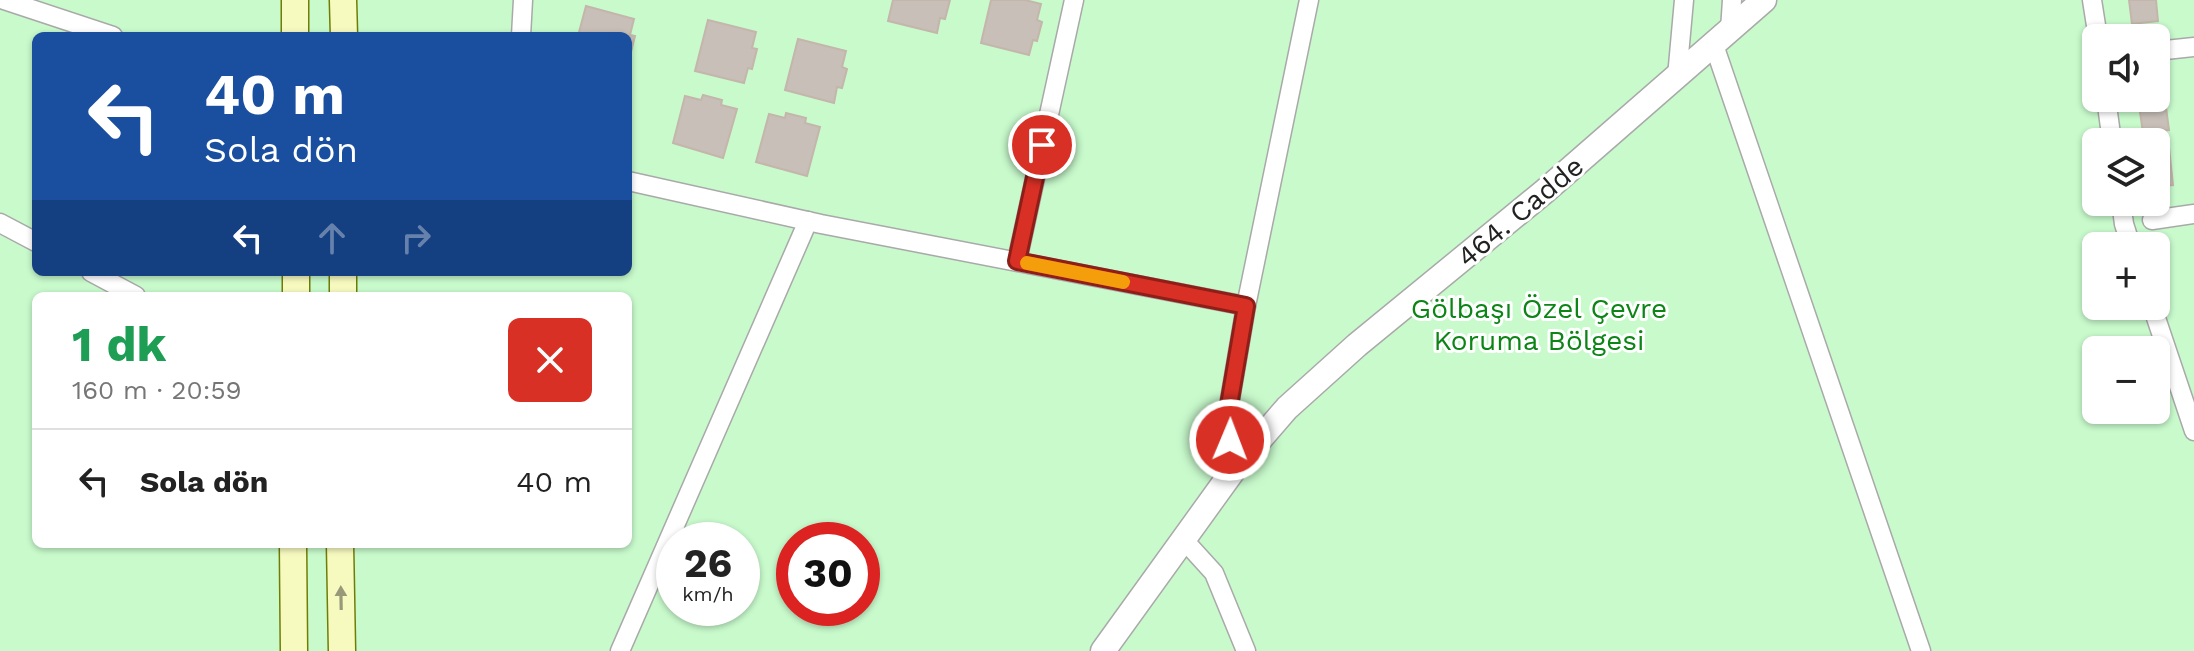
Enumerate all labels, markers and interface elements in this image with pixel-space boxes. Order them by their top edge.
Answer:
map controls [2082,24,2170,424]
button: sound [2082,24,2170,112]
text: 40 m [204,62,345,128]
icon: left [72,64,176,168]
pin [1008,111,1076,179]
icon: arrive [1020,123,1064,167]
button: layers [2082,128,2170,216]
text: Sola dön [204,129,358,171]
street label: 464. Cadde [1451,149,1590,274]
icon: left [226,216,270,260]
icon: ahead [310,216,354,260]
icon: right [394,216,438,260]
button: + [2082,232,2170,320]
park label: Gölbaşı Özel Çevre Koruma Bölgesi [1411,292,1667,357]
text: 1 dk [72,316,166,373]
button: close [508,318,592,402]
button: − [2082,336,2170,424]
text: 160 m · 20:59 [72,375,242,405]
position arrow [1188,398,1272,482]
icon: left [72,459,116,503]
text: Sola dön [140,464,268,499]
text: 40 m [516,464,592,499]
speed limit sign: 30 [776,522,880,626]
text: 26 [684,540,732,587]
text: km/h [682,582,734,606]
one-way arrow [334,585,347,610]

